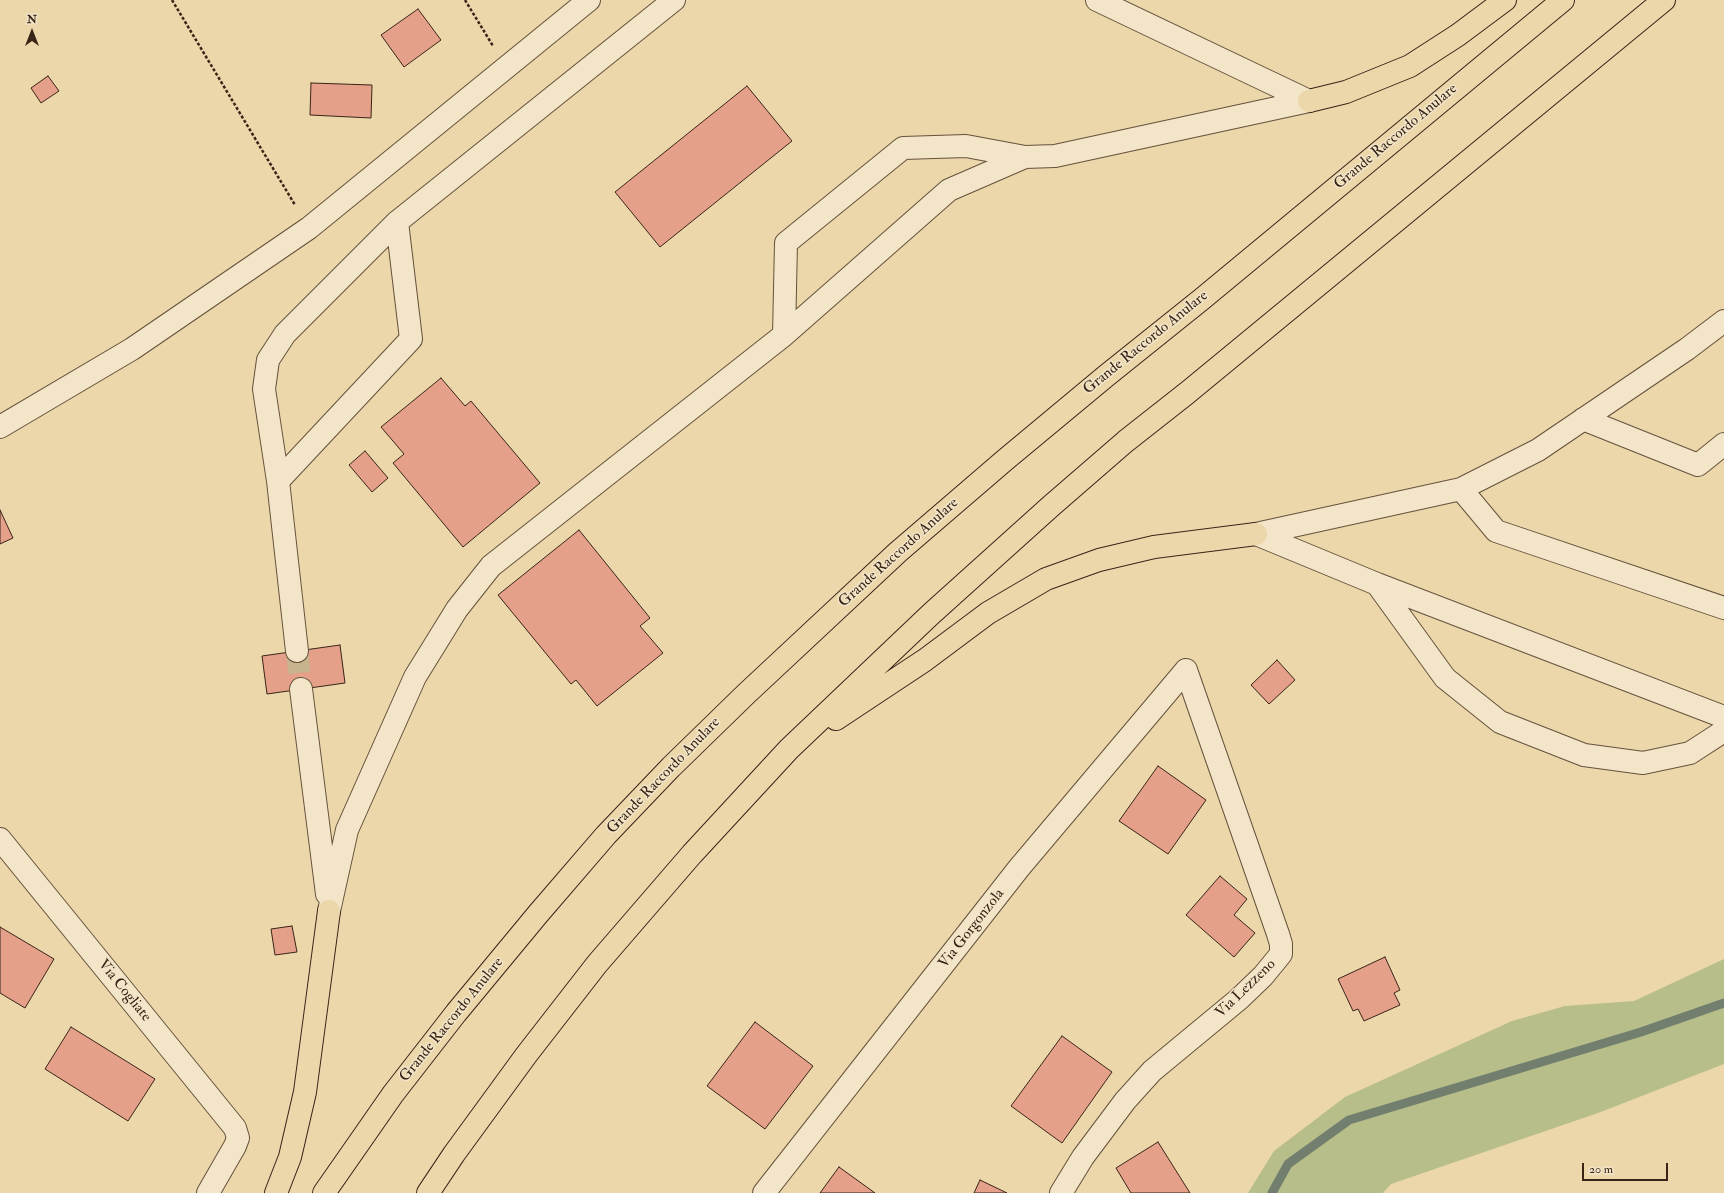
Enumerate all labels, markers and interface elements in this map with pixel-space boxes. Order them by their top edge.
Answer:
north arrow [12,12,52,52]
text: N [27,13,37,26]
street label: Grande Raccordo Anulare [1331,80,1461,194]
street label: Grande Raccordo Anulare [1080,287,1212,399]
street label: Grande Raccordo Anulare [835,494,963,612]
street label: Grande Raccordo Anulare [604,714,724,838]
street label: Via Gorgonzola [935,886,1009,972]
street label: Grande Raccordo Anulare [396,954,508,1086]
street label: Via Cogliate [94,956,154,1026]
street label: Via Lezzeno [1212,956,1280,1022]
scale bar [1584,1155,1670,1181]
text: 20 m [1589,1162,1613,1177]

